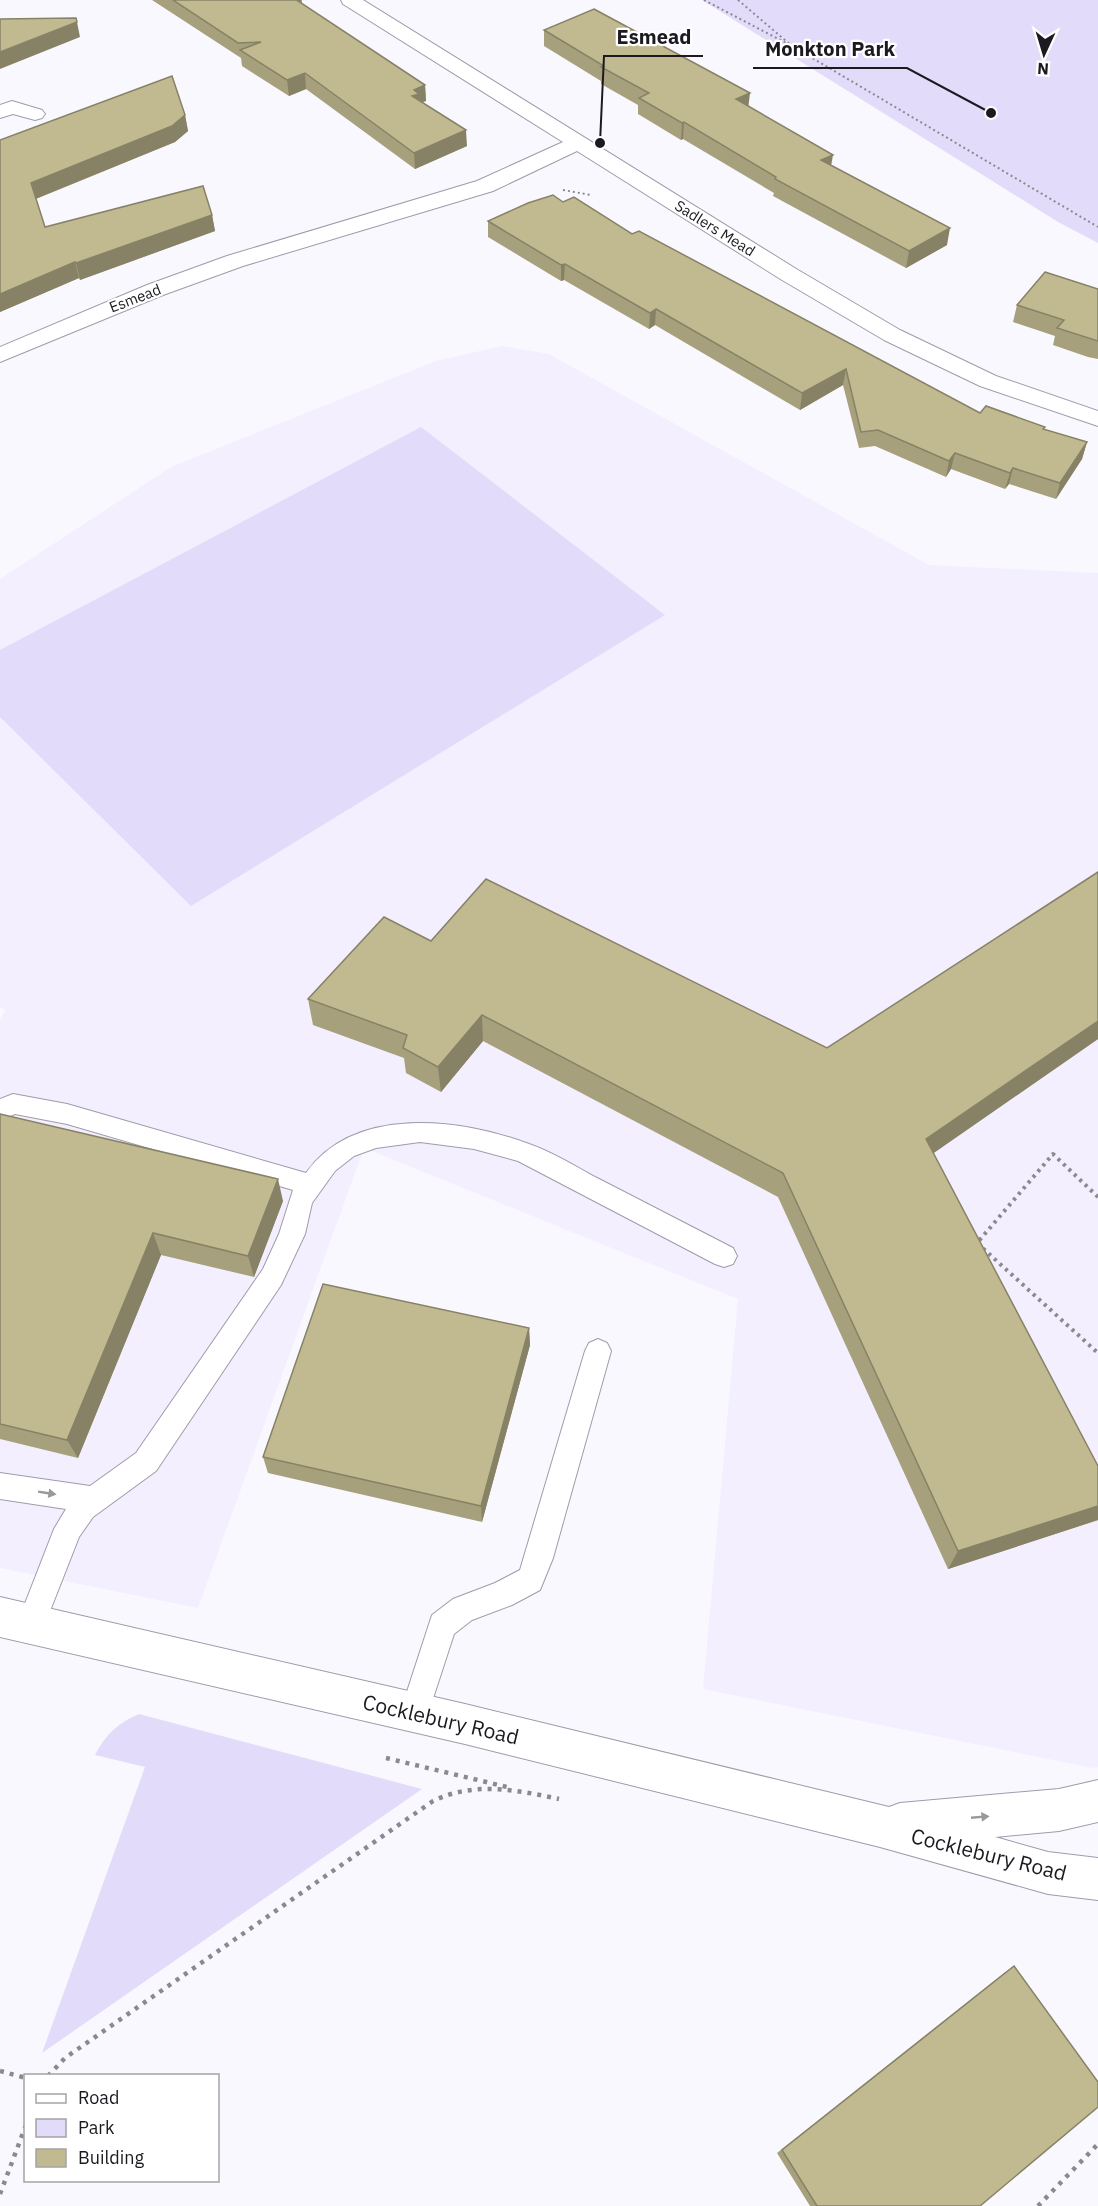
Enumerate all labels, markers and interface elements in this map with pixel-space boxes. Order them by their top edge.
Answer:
callout: Esmead [604,18,703,56]
text: Esmead [617,23,691,50]
north arrow [1014,24,1074,84]
callout: Monkton Park [753,30,907,68]
text: Monkton Park [765,35,896,62]
text: N [1036,59,1049,79]
street label: Sadlers Mead [671,196,759,260]
street label: Esmead [106,279,164,317]
one-way arrow [38,1489,57,1498]
street label: Cocklebury Road [360,1687,522,1751]
one-way arrow [971,1812,990,1822]
street label: Cocklebury Road [908,1821,1070,1887]
legend [24,2074,219,2182]
text: Road [78,2086,119,2109]
text: Park [78,2116,115,2139]
text: Building [78,2146,145,2169]

